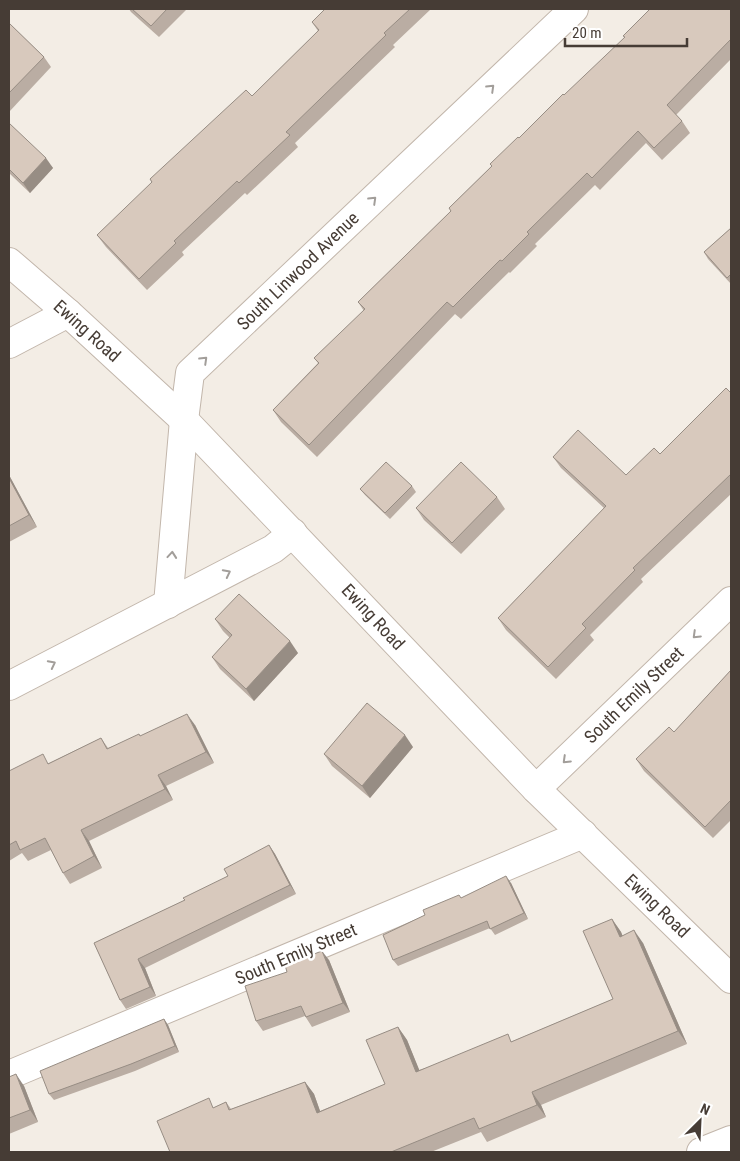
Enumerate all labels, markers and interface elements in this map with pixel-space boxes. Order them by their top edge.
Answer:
scale bar [565,15,688,47]
text: 20 m [572,24,602,42]
one-way arrow [485,85,494,94]
one-way arrow [367,197,376,206]
street label: South Linwood Avenue [232,207,363,334]
street label: Ewing Road [50,295,125,366]
one-way arrow [199,357,208,366]
one-way arrow [167,551,178,559]
one-way arrow [222,569,231,579]
street label: Ewing Road [338,579,409,654]
one-way arrow [693,629,702,638]
street label: South Emily Street [580,642,688,747]
one-way arrow [47,660,56,670]
one-way arrow [563,754,572,763]
street label: Ewing Road [620,869,694,942]
street label: South Emily Street [232,919,360,989]
north arrow [675,1096,725,1146]
text: N [698,1100,712,1118]

